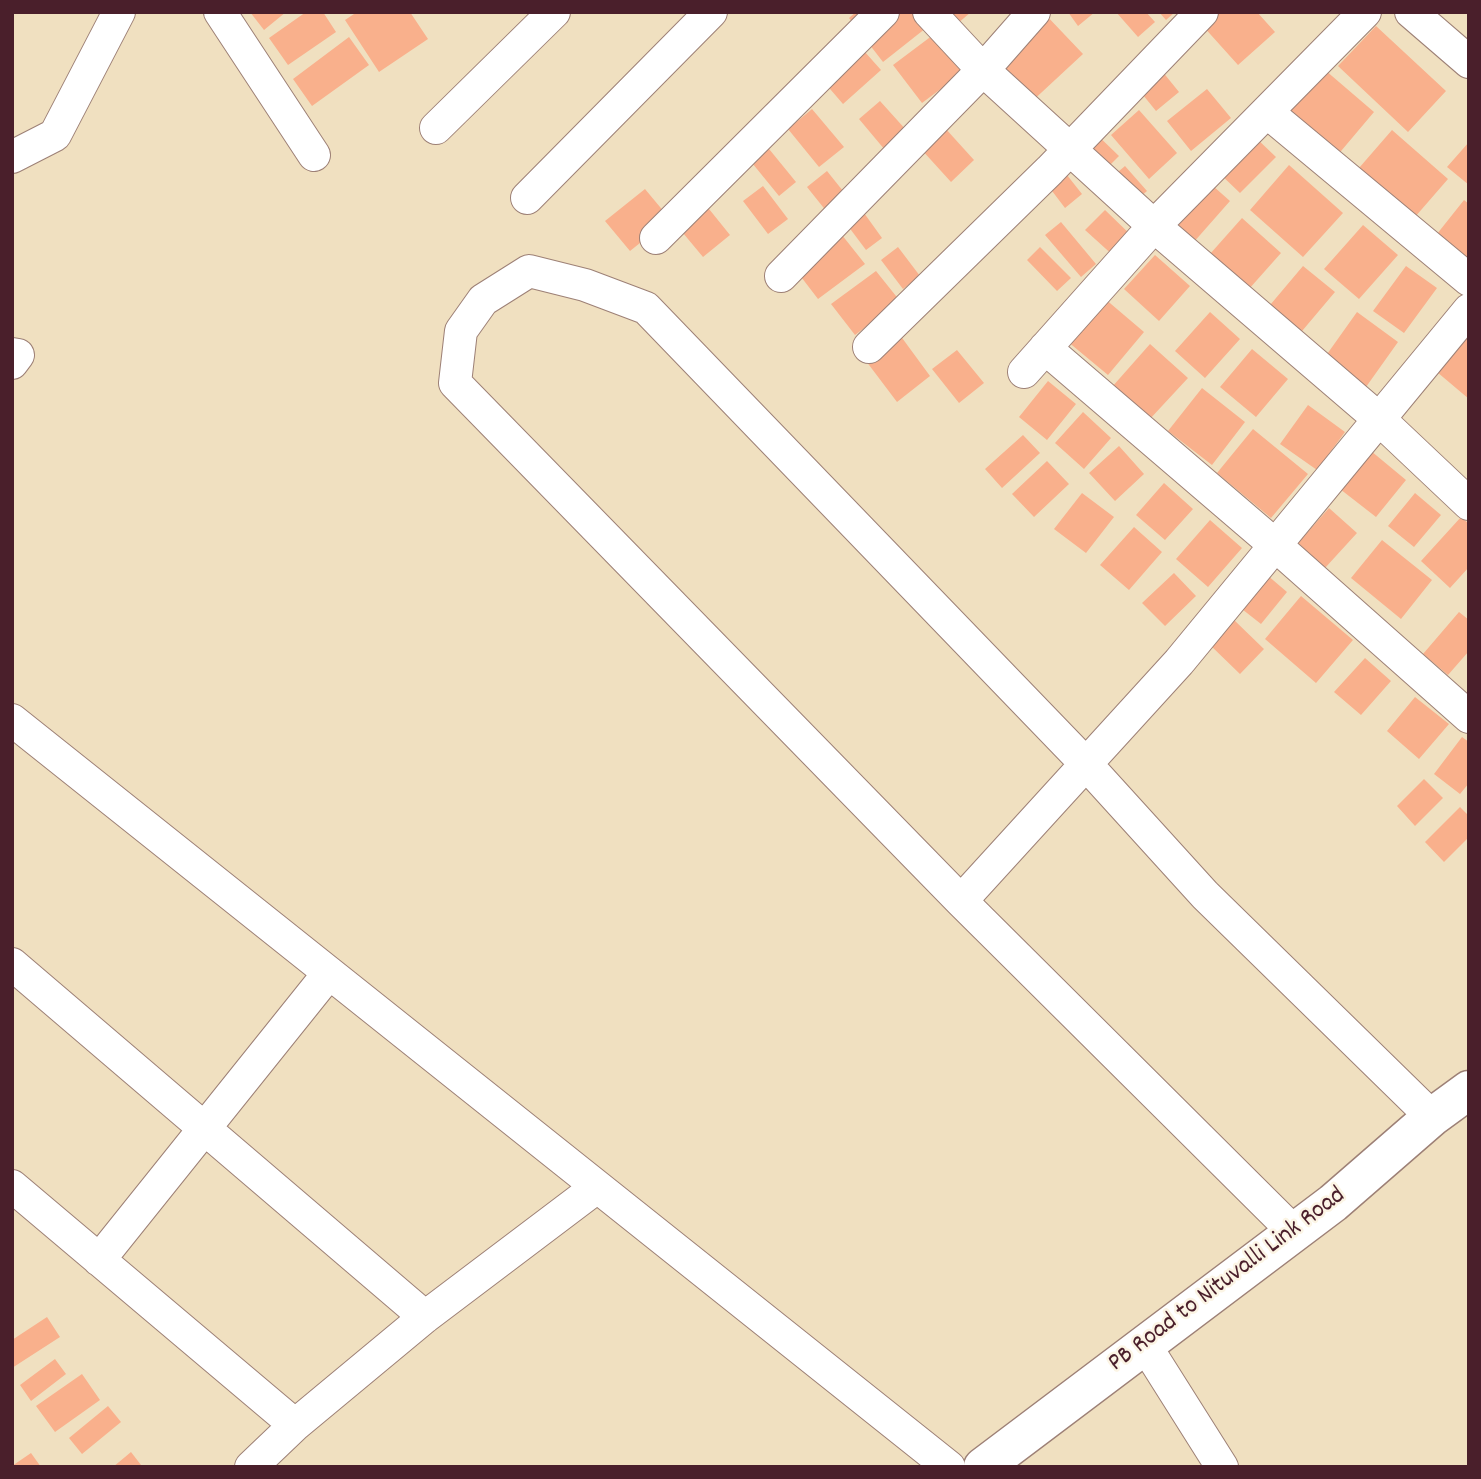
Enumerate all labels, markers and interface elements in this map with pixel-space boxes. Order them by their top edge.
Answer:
street label: PB Road to Nituvalli Link Road [1103,1182,1353,1380]

